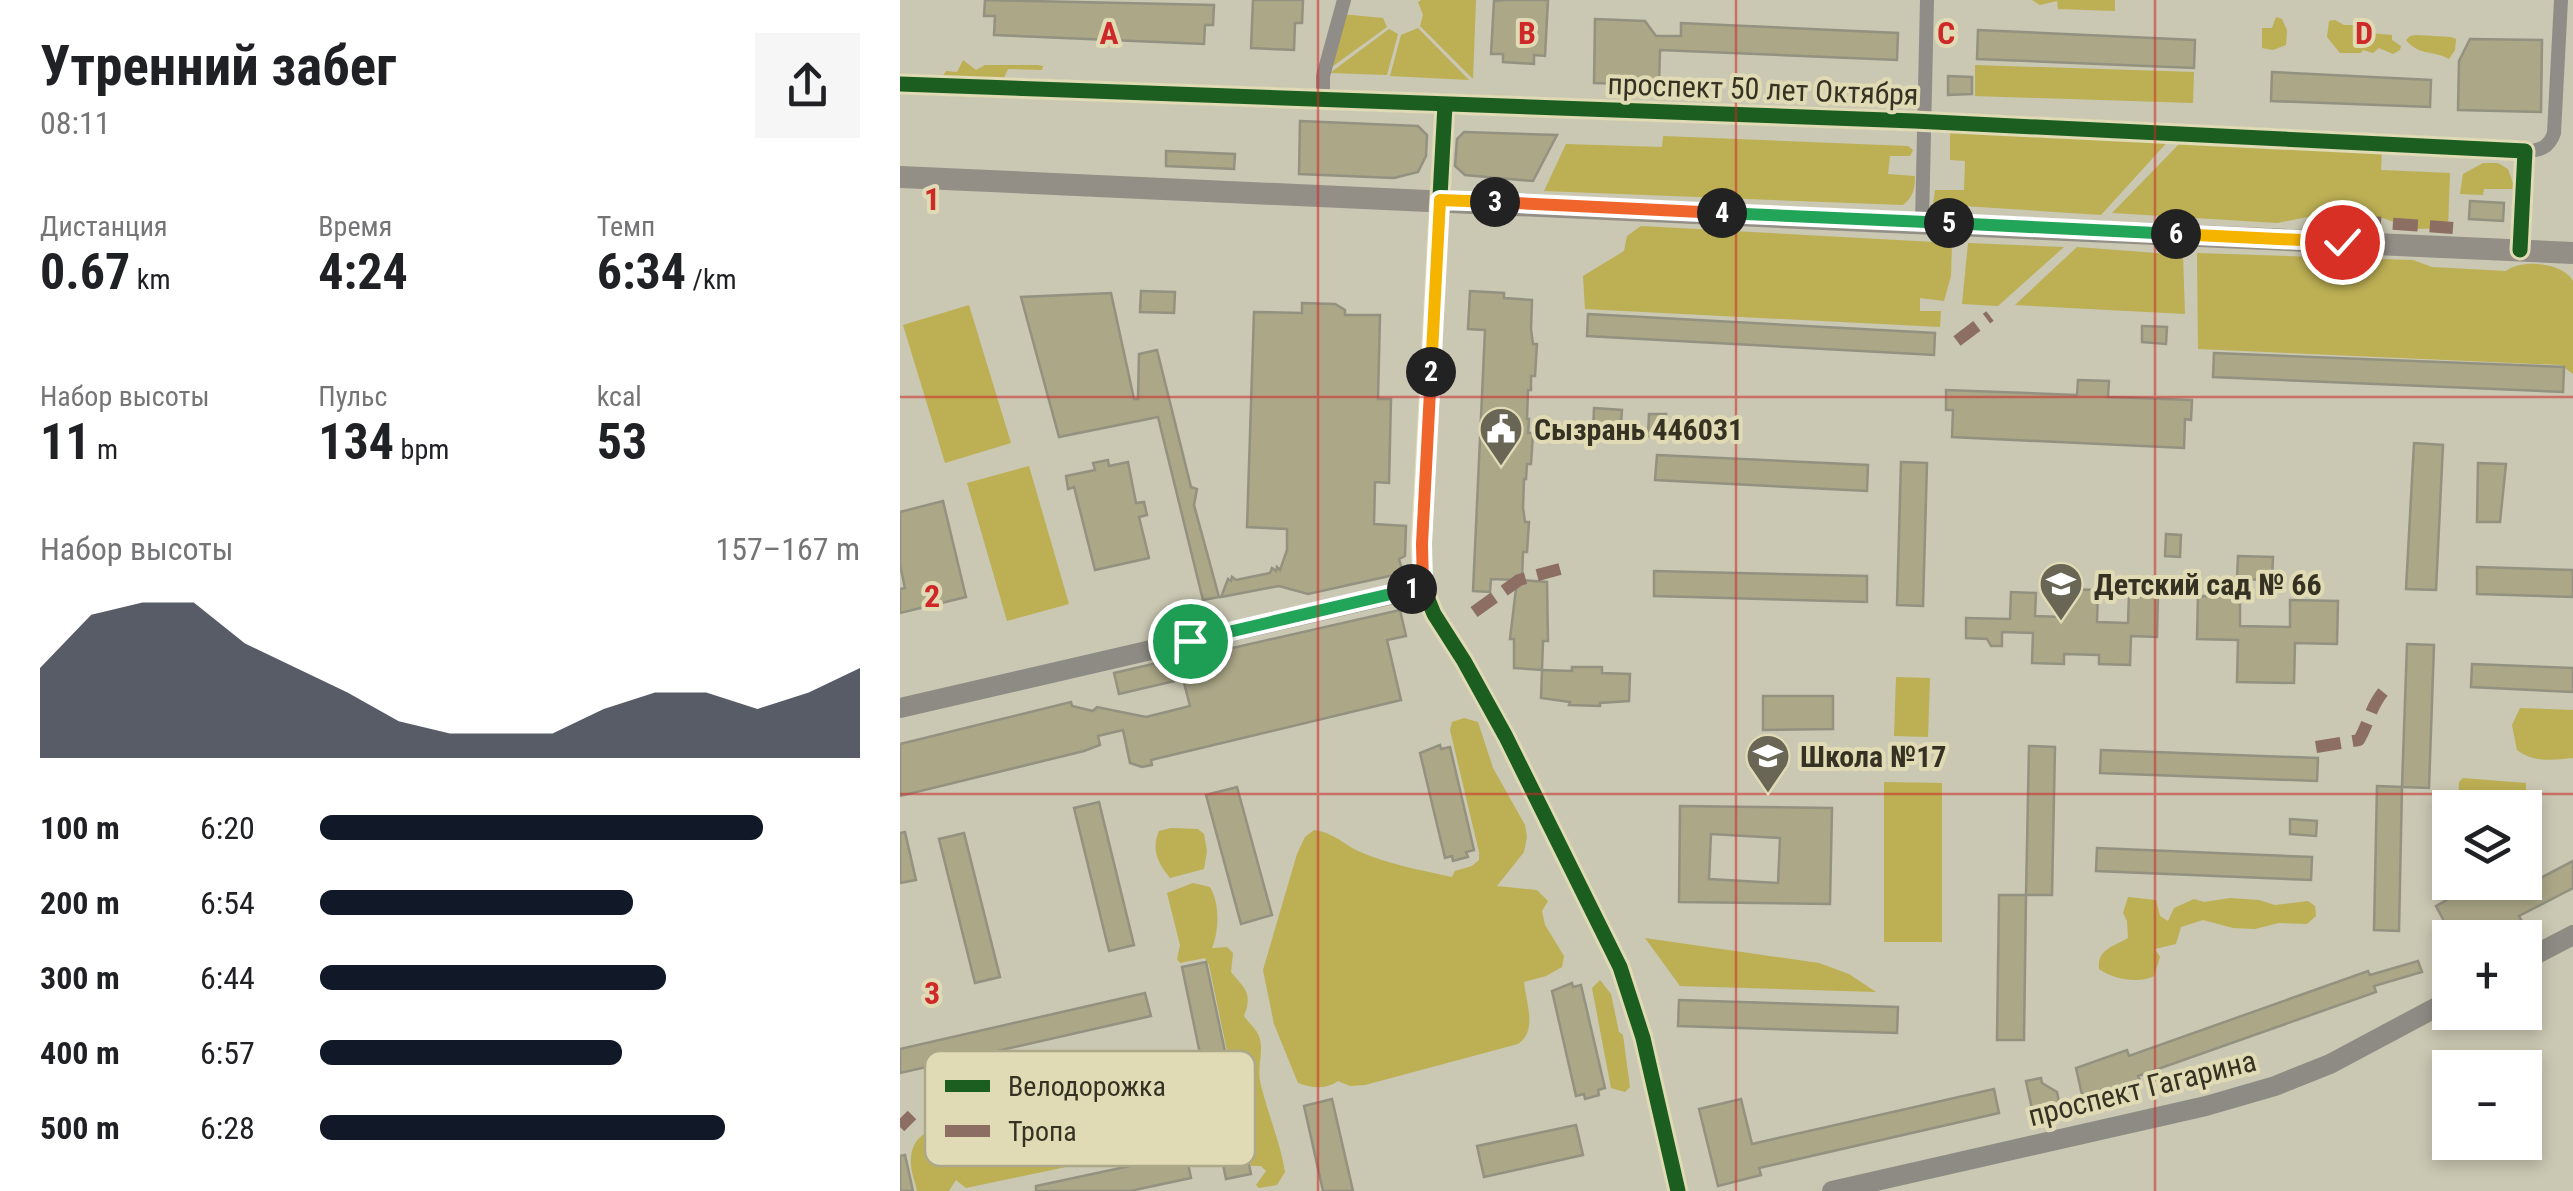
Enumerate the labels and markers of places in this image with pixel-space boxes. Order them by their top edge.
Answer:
pin: 3 [1470,177,1520,227]
pin: 4 [1697,188,1747,238]
pin: 5 [1924,198,1974,248]
pin [2300,200,2385,285]
pin: 6 [2151,209,2201,259]
pin: 2 [1406,347,1456,397]
public building icon: Сызрань 446031 [1478,406,1524,467]
place label: Сызрань 446031 [1534,412,1743,447]
school or university icon: Детский сад № 66 [2038,561,2084,622]
pin: 1 [1387,564,1437,614]
place label: Детский сад № 66 [2094,567,2322,602]
pin [1148,599,1233,684]
school or university icon: Школа №17 [1745,733,1791,794]
place label: Школа №17 [1800,739,1947,774]

